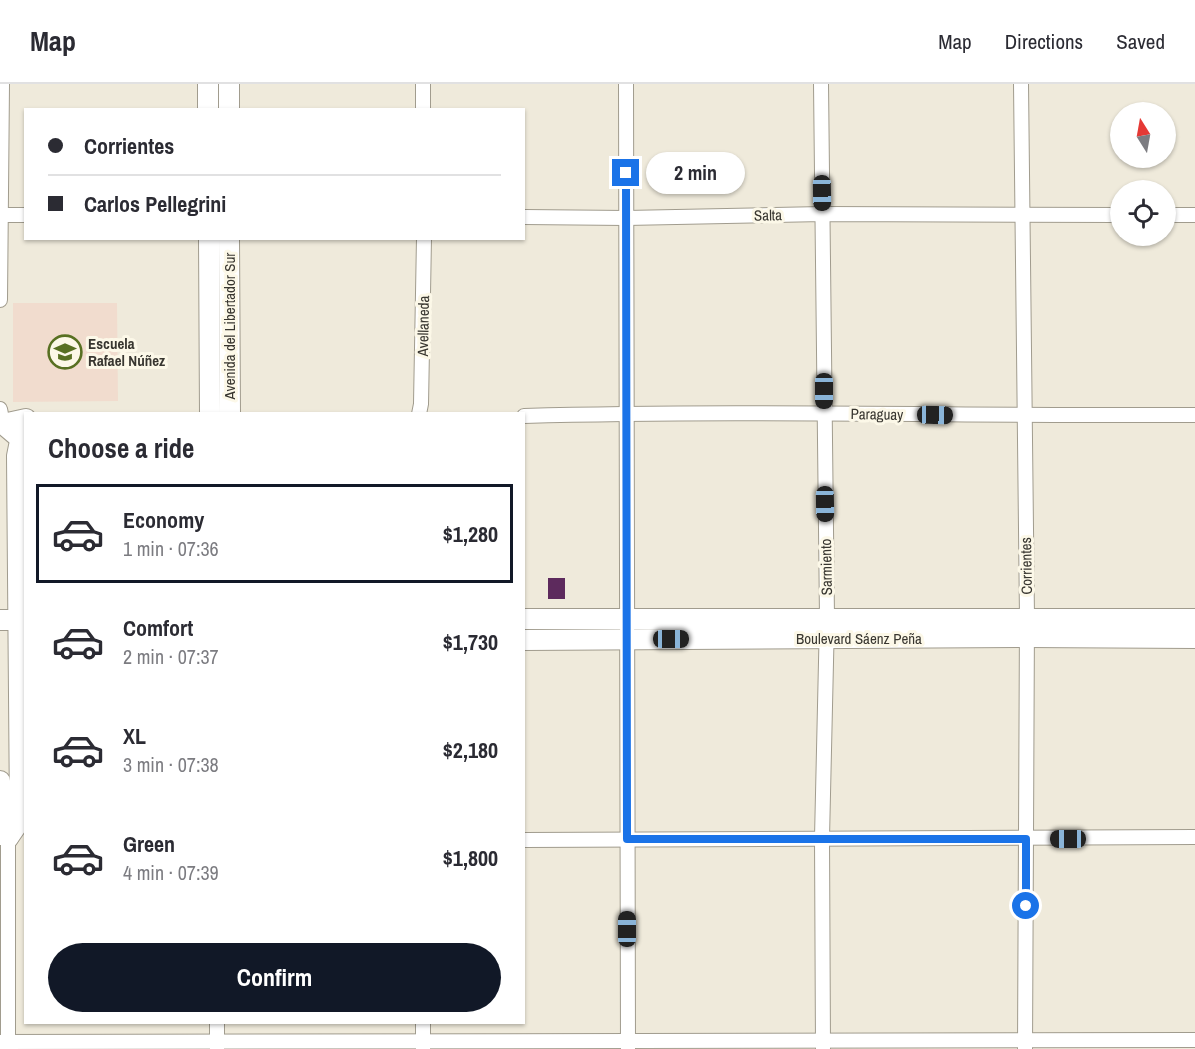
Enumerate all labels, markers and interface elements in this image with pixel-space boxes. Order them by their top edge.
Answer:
text: Map [30,22,76,60]
text: Map [938,27,972,56]
text: Directions [1005,27,1083,56]
text: Saved [1116,27,1165,56]
north arrow [1110,102,1176,168]
map controls [1110,102,1176,246]
text: Corrientes [84,131,174,161]
callout: 2 min [647,152,746,194]
route end [612,159,639,186]
text: 2 min [674,159,717,186]
car [813,175,831,211]
button: locate [1110,180,1176,246]
text: Carlos Pellegrini [84,189,226,219]
street label: Salta [754,204,782,226]
street label: Avenida del Libertador Sur [219,253,240,400]
street label: Avellaneda [412,295,434,358]
place label: Escuela Rafael Núñez [88,333,165,371]
school or university icon: Escuela Rafael Núñez [47,334,83,370]
car [815,373,833,409]
street label: Paraguay [850,403,904,425]
car [917,406,953,424]
text: Choose a ride [48,430,194,466]
car [816,486,834,522]
text: Economy [123,505,204,535]
icon: car [51,507,105,561]
text: $1,280 [443,519,498,549]
text: 1 min · 07:36 [123,535,219,562]
street label: Corrientes [1015,537,1037,595]
street label: Sarmiento [815,538,837,596]
text: Comfort [123,613,193,643]
icon: car [51,615,105,669]
text: $1,730 [443,627,498,657]
street label: Boulevard Sáenz Peña [796,628,922,649]
car [653,630,689,648]
text: 2 min · 07:37 [123,643,219,670]
text: XL [123,721,146,751]
icon: car [51,723,105,777]
text: $2,180 [443,735,498,765]
text: 3 min · 07:38 [123,751,219,778]
text: Green [123,829,175,859]
car [1050,830,1086,848]
icon: car [51,831,105,885]
text: $1,800 [443,843,498,873]
text: 4 min · 07:39 [123,859,219,886]
route start [1012,892,1039,919]
car [618,911,636,947]
button: Confirm [48,943,501,1012]

